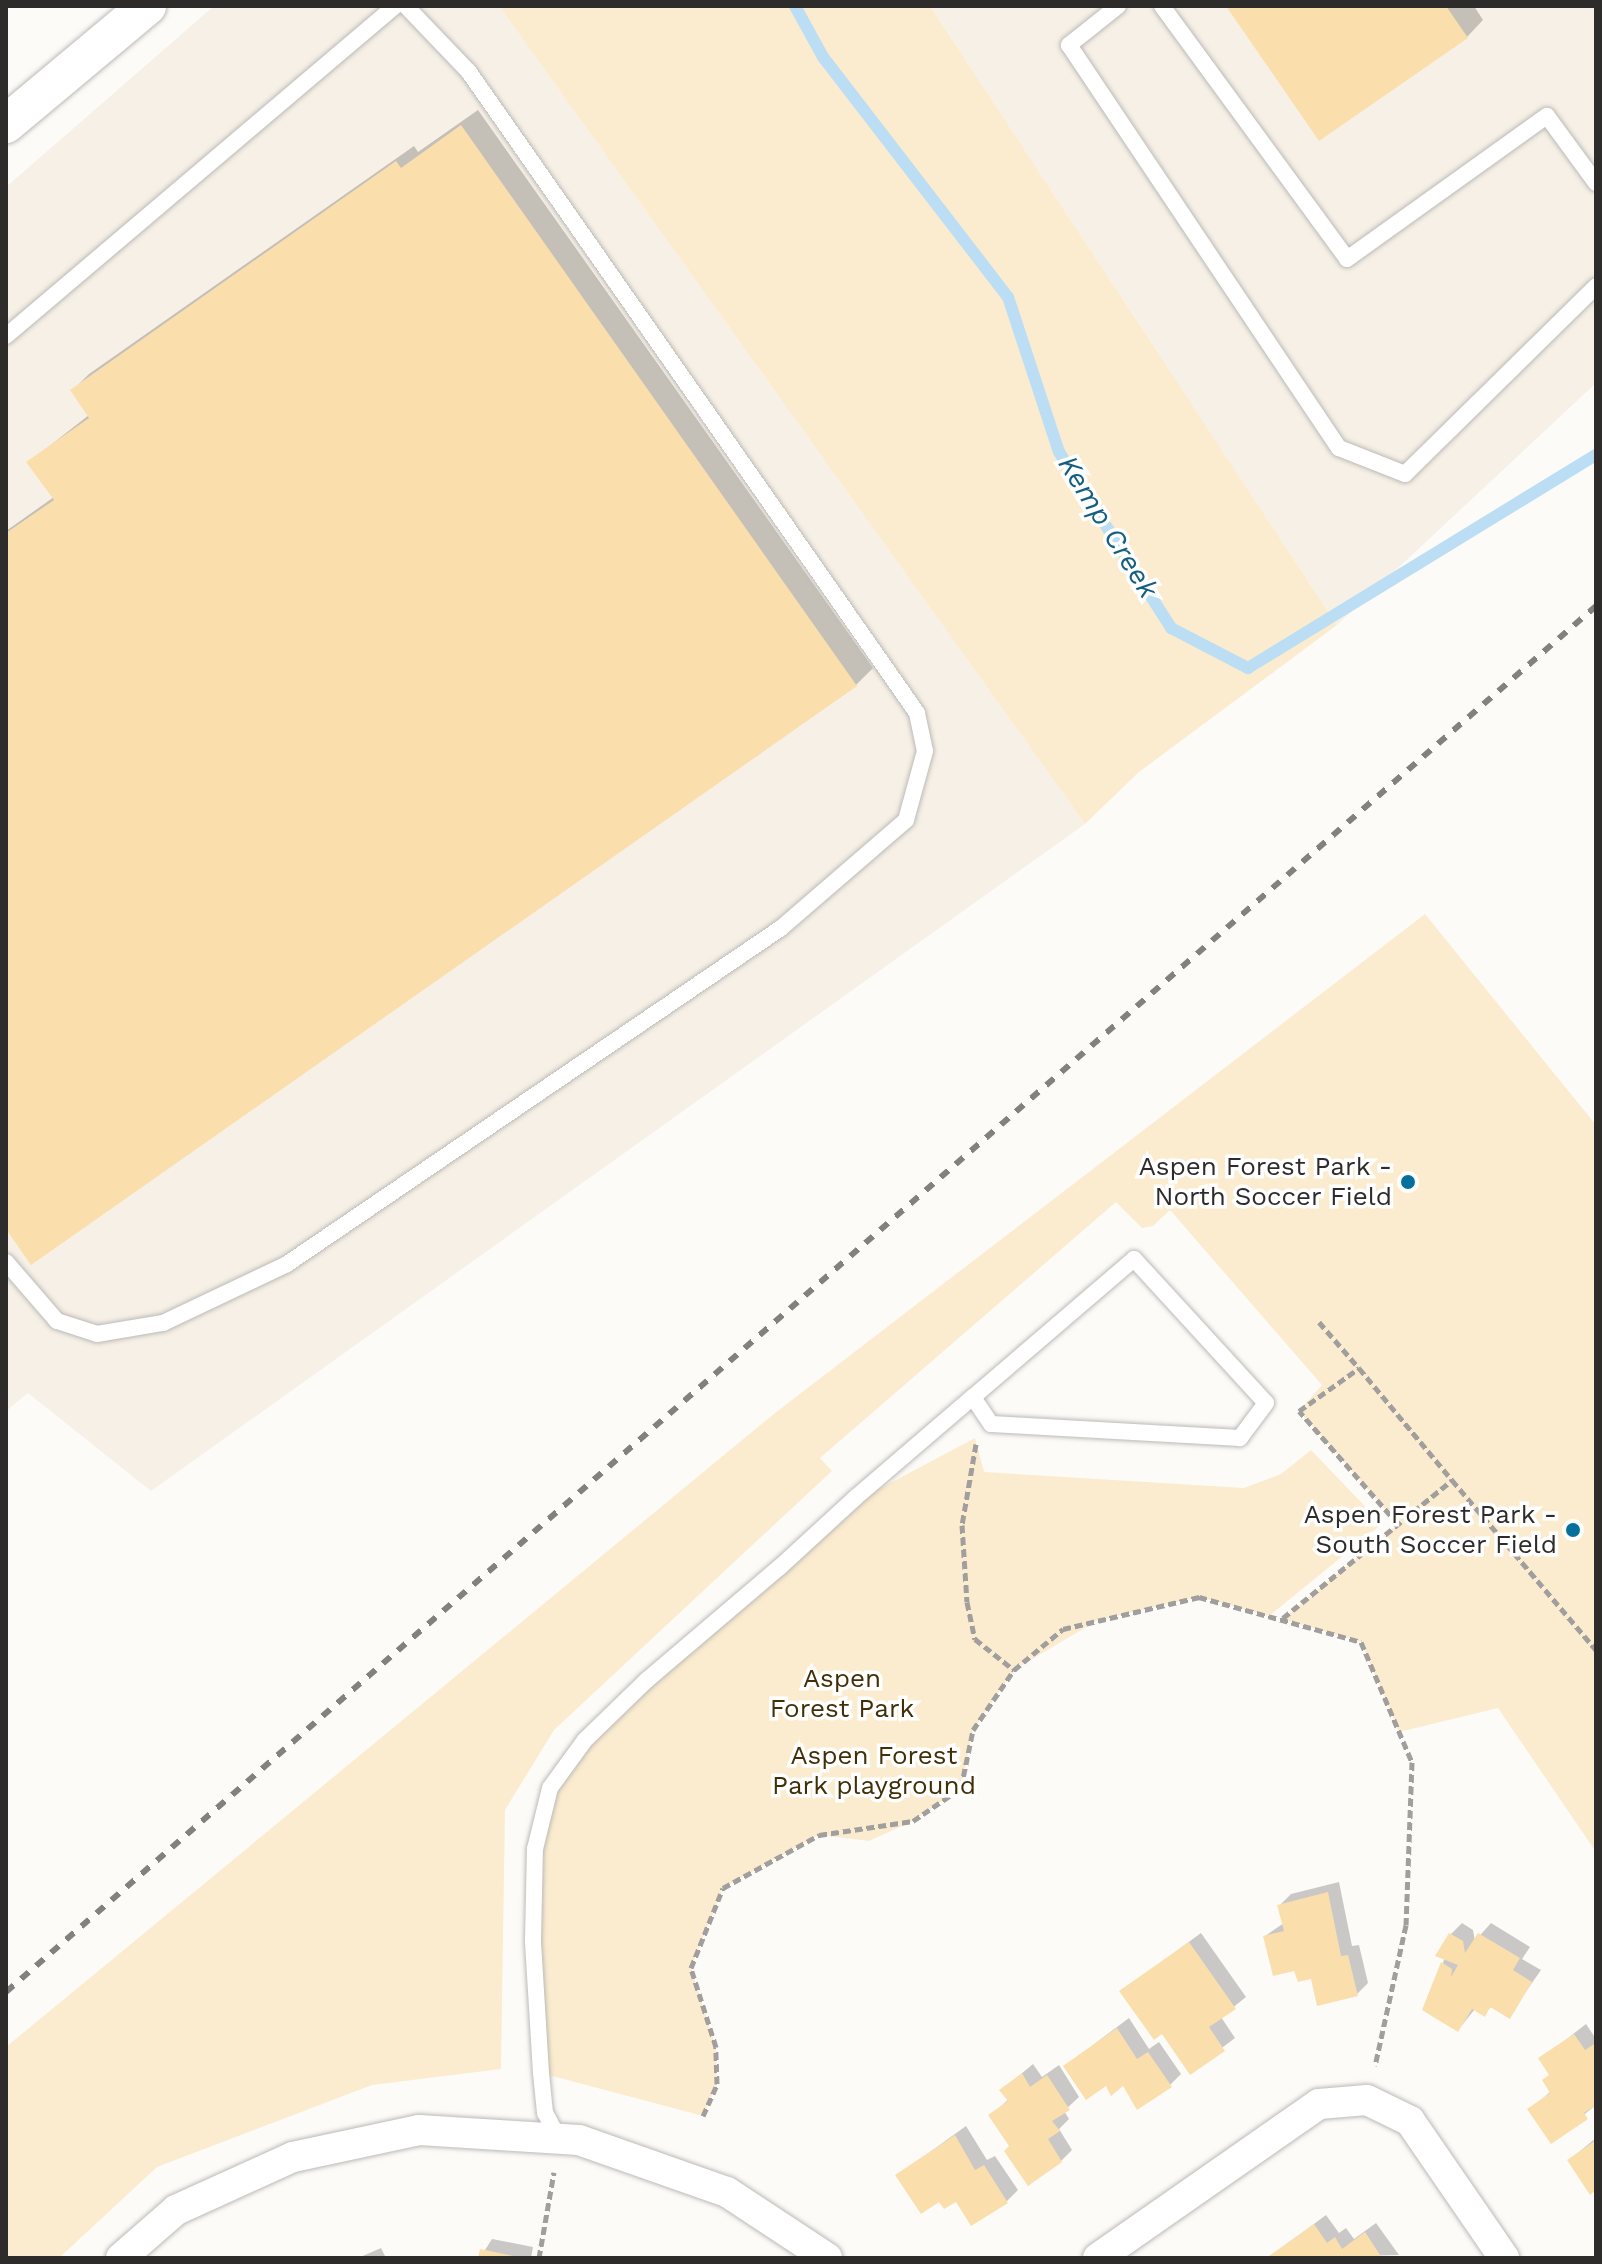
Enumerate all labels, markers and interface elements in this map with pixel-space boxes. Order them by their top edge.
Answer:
water label: Kemp Creek [1051,449,1165,605]
place label: Aspen Forest Park - North Soccer Field [1138,1151,1392,1212]
marker: Aspen Forest Park - North Soccer Field [1399,1173,1417,1191]
place label: Aspen Forest Park - South Soccer Field [1303,1499,1557,1560]
marker: Aspen Forest Park - South Soccer Field [1564,1521,1582,1539]
park label: Aspen Forest Park [770,1663,914,1724]
park label: Aspen Forest Park playground [772,1740,976,1802]

